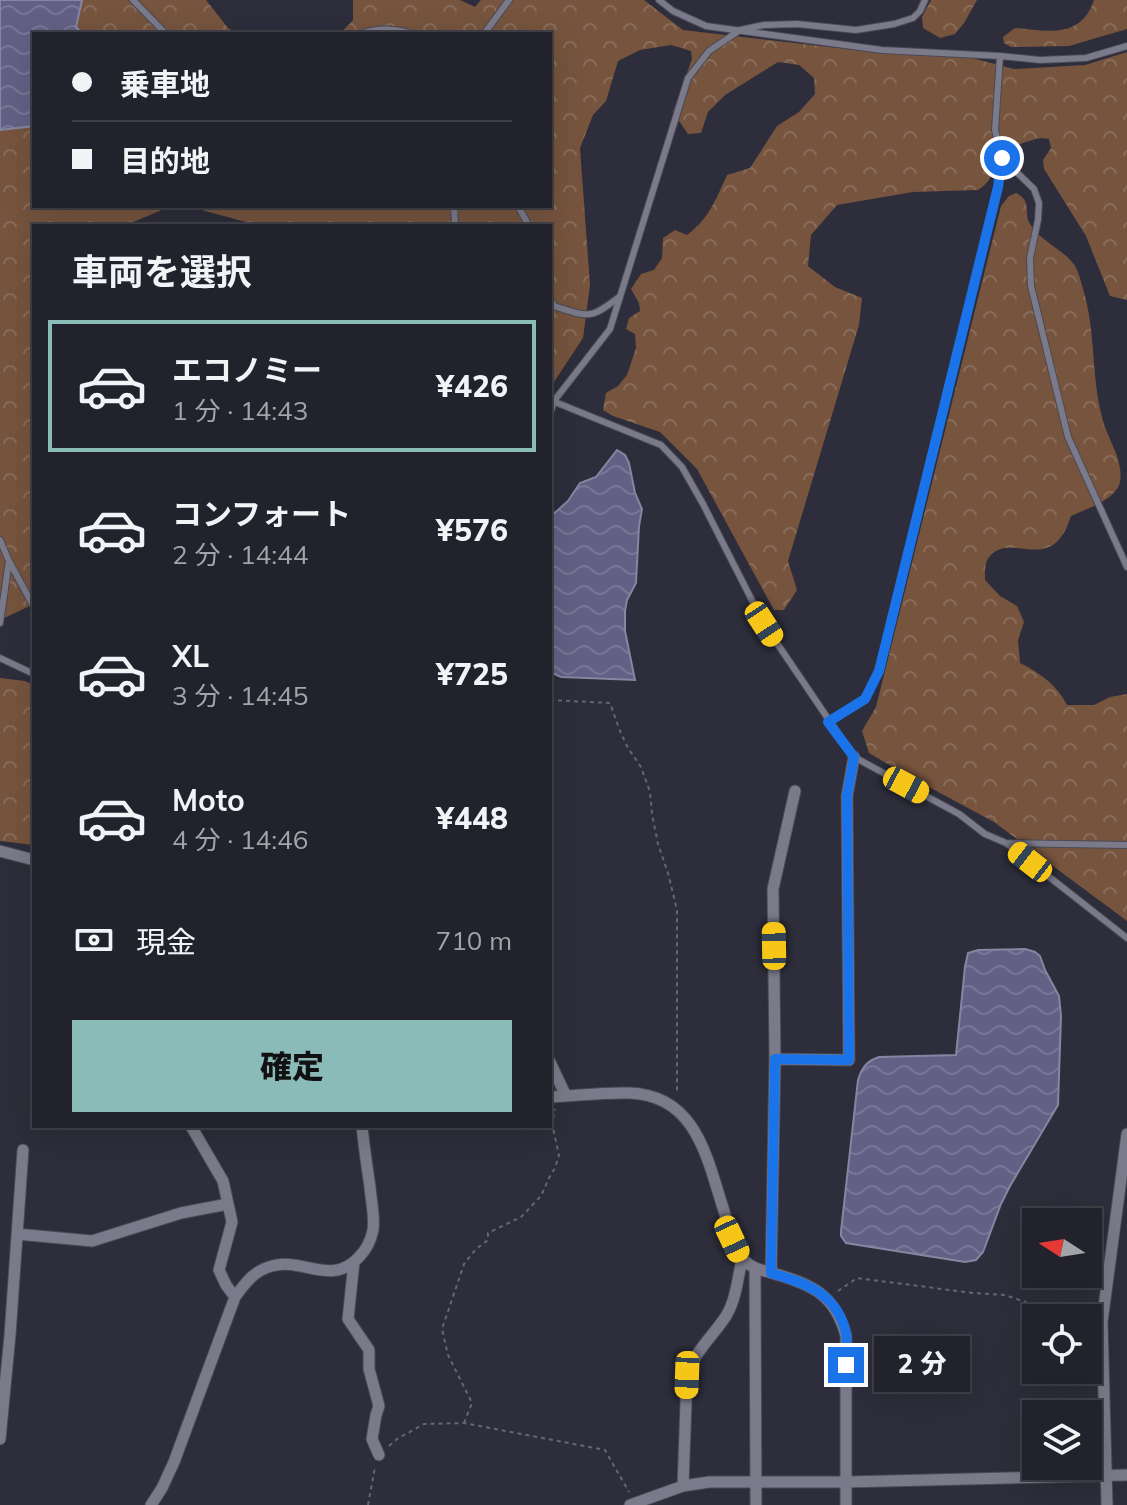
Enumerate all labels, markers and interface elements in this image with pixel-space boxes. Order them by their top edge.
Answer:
text: 乗車地 [120,65,210,103]
route start [984,140,1020,176]
text: 目的地 [120,142,210,180]
text: 車両を選択 [72,249,252,294]
icon: car [76,350,148,422]
text: エコノミー [172,351,322,389]
text: ¥426 [436,367,508,405]
text: 1 分 · 14:43 [172,394,308,427]
icon: car [76,494,148,566]
text: コンフォート [172,495,351,533]
text: ¥576 [436,511,508,549]
text: 2 分 · 14:44 [172,538,308,571]
car [741,597,787,651]
text: XL [172,637,209,675]
icon: car [76,638,148,710]
text: ¥725 [436,655,508,693]
text: 3 分 · 14:45 [172,679,308,712]
car [879,763,933,807]
text: Moto [172,781,245,819]
icon: car [76,782,148,854]
text: ¥448 [436,799,508,837]
text: 4 分 · 14:46 [172,823,308,856]
car [1004,838,1056,886]
icon: cash [72,918,116,962]
car [762,922,786,970]
text: 現金 [136,923,196,961]
text: 710 m [436,924,512,957]
button: 確定 [72,1020,512,1112]
north arrow [1022,1208,1102,1288]
map controls [1022,1208,1102,1480]
car [711,1212,753,1266]
button: locate [1022,1304,1102,1384]
callout: 2 分 [874,1337,970,1393]
route end [828,1347,864,1383]
text: 2 分 [898,1347,946,1380]
car [674,1351,700,1399]
button: layers [1022,1400,1102,1480]

